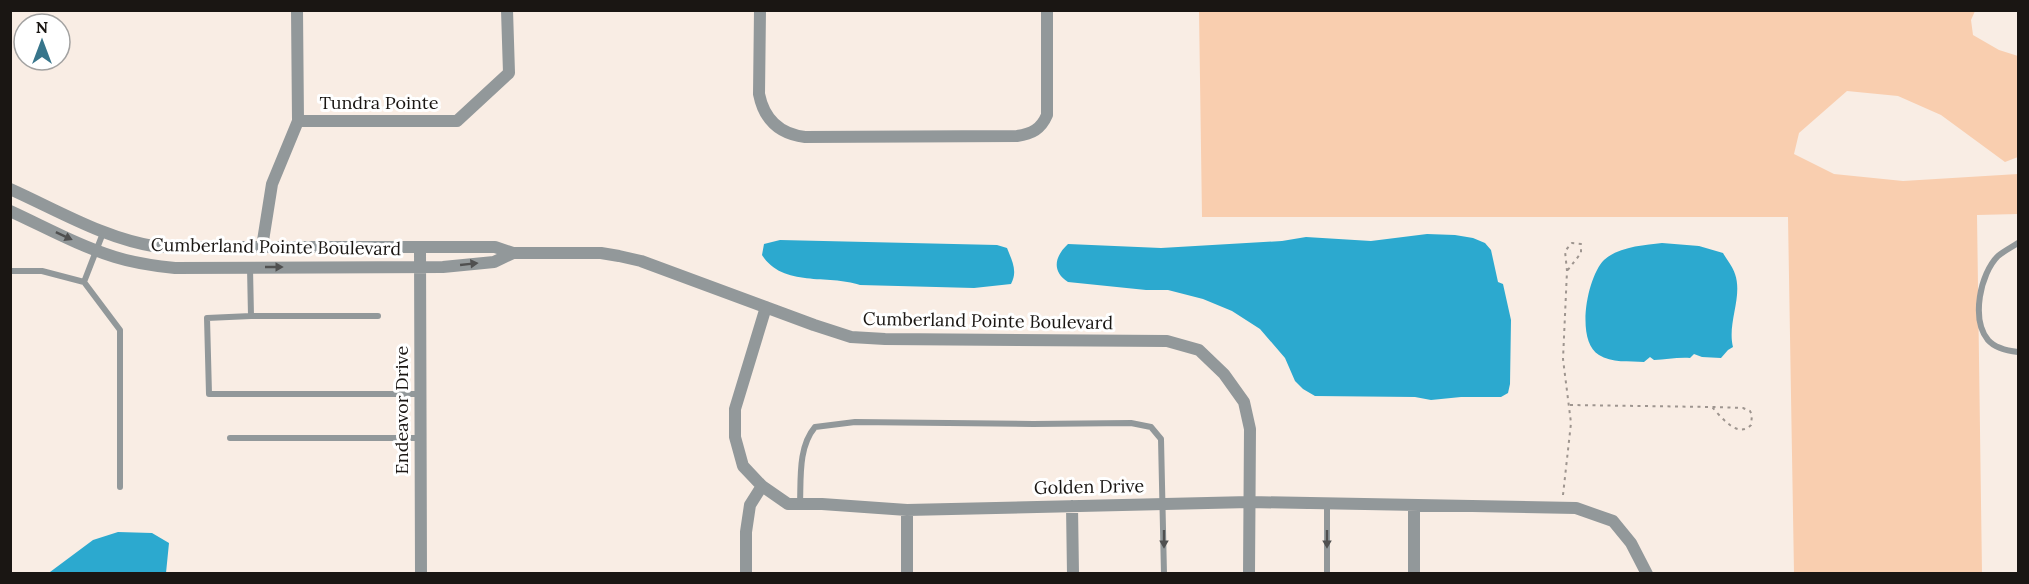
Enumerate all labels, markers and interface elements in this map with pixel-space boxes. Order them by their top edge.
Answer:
north arrow [12,12,72,72]
text: N [36,17,48,37]
street label: Tundra Pointe [319,91,439,114]
one-way arrow [55,231,72,240]
street label: Cumberland Pointe Boulevard [151,233,402,260]
one-way arrow [460,259,479,269]
one-way arrow [265,262,284,272]
street label: Cumberland Pointe Boulevard [863,307,1114,334]
street label: Endeavor Drive [390,345,413,474]
street label: Golden Drive [1034,474,1145,499]
one-way arrow [1159,529,1168,548]
one-way arrow [1322,529,1332,548]

